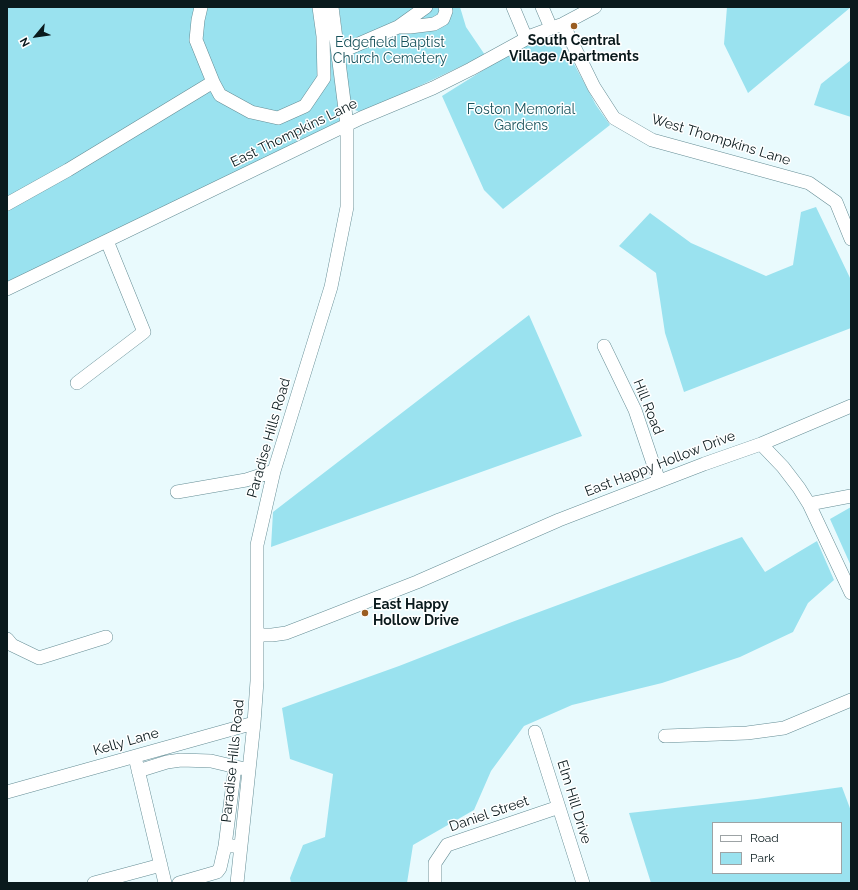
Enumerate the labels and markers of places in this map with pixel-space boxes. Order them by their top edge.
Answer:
marker: South Central Village Apartments [569,21,579,31]
place label: South Central Village Apartments [509,33,639,66]
place label: East Happy Hollow Drive [373,597,459,630]
marker: East Happy Hollow Drive [360,608,370,618]

